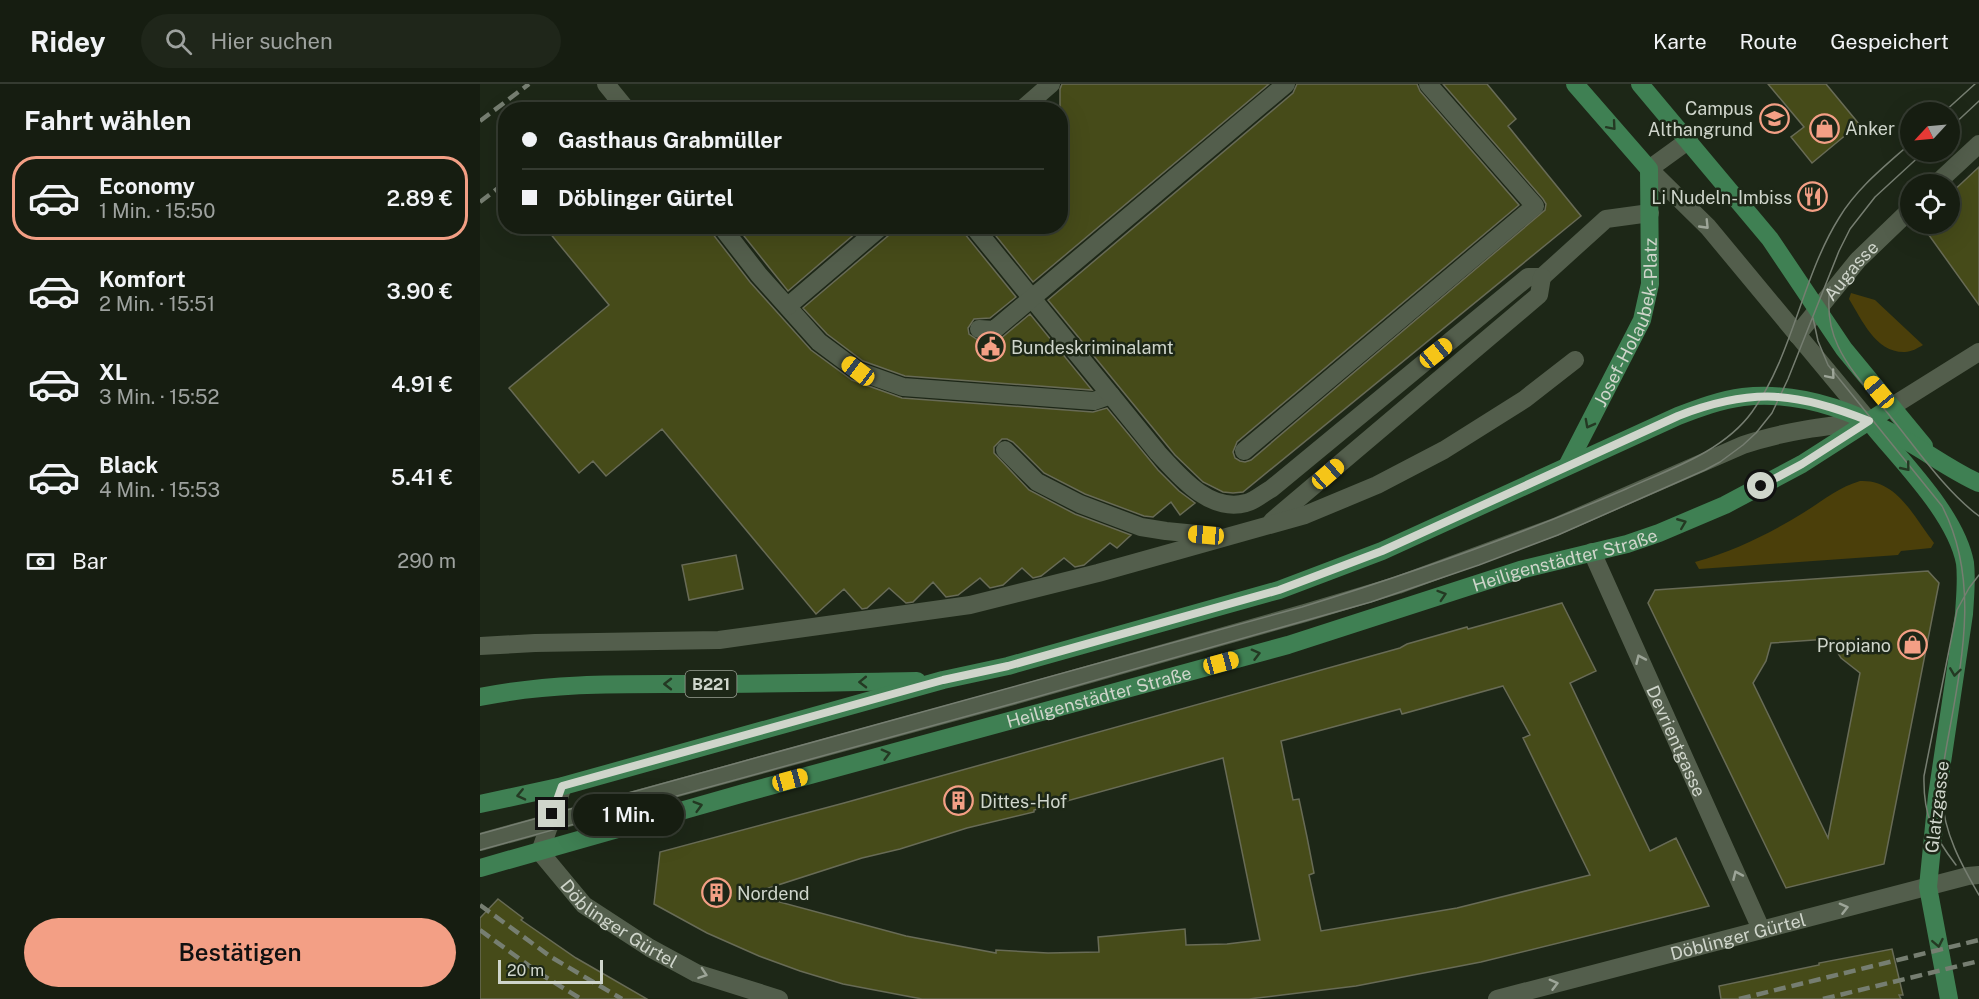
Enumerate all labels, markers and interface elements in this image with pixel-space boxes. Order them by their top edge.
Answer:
search box [141,14,561,68]
text: Ridey [30,25,105,58]
icon: search [162,25,195,58]
text: Hier suchen [210,28,333,54]
text: Karte [1653,29,1707,54]
text: Route [1740,29,1797,54]
text: Gespeichert [1830,29,1949,54]
place label: Campus Althangrund [1648,98,1753,140]
school or university icon: Campus Althangrund [1758,102,1790,134]
north arrow [1900,102,1960,162]
map controls [1900,102,1960,234]
text: Fahrt wählen [24,104,192,136]
shop icon: Anker [1808,112,1840,144]
place label: Anker [1845,118,1895,139]
one-way arrow [1605,120,1616,131]
text: Gasthaus Grabmüller [558,127,782,153]
icon: car [27,171,81,225]
text: Economy [99,173,195,199]
button: locate [1900,174,1960,234]
restaurant icon: Li Nudeln-Imbiss [1797,181,1829,213]
text: 2.89 € [386,185,453,211]
text: Döblinger Gürtel [558,185,734,211]
place label: Li Nudeln-Imbiss [1651,187,1792,208]
text: 1 Min. · 15:50 [99,199,215,223]
one-way arrow [1698,218,1709,229]
street label: Augasse [1819,236,1882,304]
street label: Josef-Holaubek-Platz [1589,237,1661,410]
icon: car [27,264,81,318]
text: Komfort [99,266,186,292]
text: 3.90 € [386,278,453,304]
text: 2 Min. · 15:51 [99,292,215,316]
public building icon: Bundeskriminalamt [974,331,1006,363]
car [1416,335,1456,371]
place label: Bundeskriminalamt [1011,337,1174,358]
car [838,353,878,389]
icon: car [27,357,81,411]
text: XL [99,359,127,385]
one-way arrow [1823,368,1834,379]
text: 4.91 € [391,371,453,397]
car [1861,372,1897,412]
text: 3 Min. · 15:52 [99,385,220,409]
one-way arrow [1585,418,1596,428]
icon: car [27,450,81,504]
text: Black [99,452,158,478]
car [1309,455,1347,493]
one-way arrow [1899,460,1910,471]
text: 5.41 € [391,464,453,490]
route start [1747,472,1774,499]
text: 4 Min. · 15:53 [99,478,220,502]
one-way arrow [1675,518,1686,530]
car [1187,524,1225,546]
street label: Heiligenstädter Straße [1470,524,1660,595]
icon: cash [24,545,57,578]
text: Bar [72,548,108,574]
text: 290 m [397,549,456,573]
one-way arrow [1436,590,1447,602]
shop icon: Propiano [1896,629,1928,661]
place label: Propiano [1817,635,1891,656]
one-way arrow [1251,648,1261,661]
car [1201,650,1241,676]
one-way arrow [1635,655,1647,666]
street label: Heiligenstädter Straße [1004,661,1194,732]
one-way arrow [1950,667,1962,676]
road number: B221 [686,671,736,697]
one-way arrow [859,676,868,688]
one-way arrow [664,678,673,690]
street label: Devrientgasse [1643,682,1711,800]
one-way arrow [881,749,891,762]
street label: Glatzgasse [1921,760,1953,854]
car [770,767,810,793]
building icon: Dittes-Hof [943,785,975,817]
one-way arrow [517,788,527,801]
place label: Dittes-Hof [980,791,1067,812]
callout: 1 Min. [573,793,684,835]
route end [538,800,565,827]
one-way arrow [692,801,703,813]
text: 1 Min. [602,803,655,827]
one-way arrow [1733,871,1745,882]
street label: Döblinger Gürtel [556,875,681,972]
building icon: Nordend [700,877,732,909]
place label: Nordend [737,883,810,904]
one-way arrow [1838,903,1849,915]
street label: Döblinger Gürtel [1668,908,1808,964]
button: Bestätigen [24,918,456,987]
one-way arrow [1931,938,1944,948]
scale bar [498,957,603,984]
text: 20 m [507,961,544,980]
one-way arrow [697,967,708,980]
one-way arrow [1548,979,1559,991]

